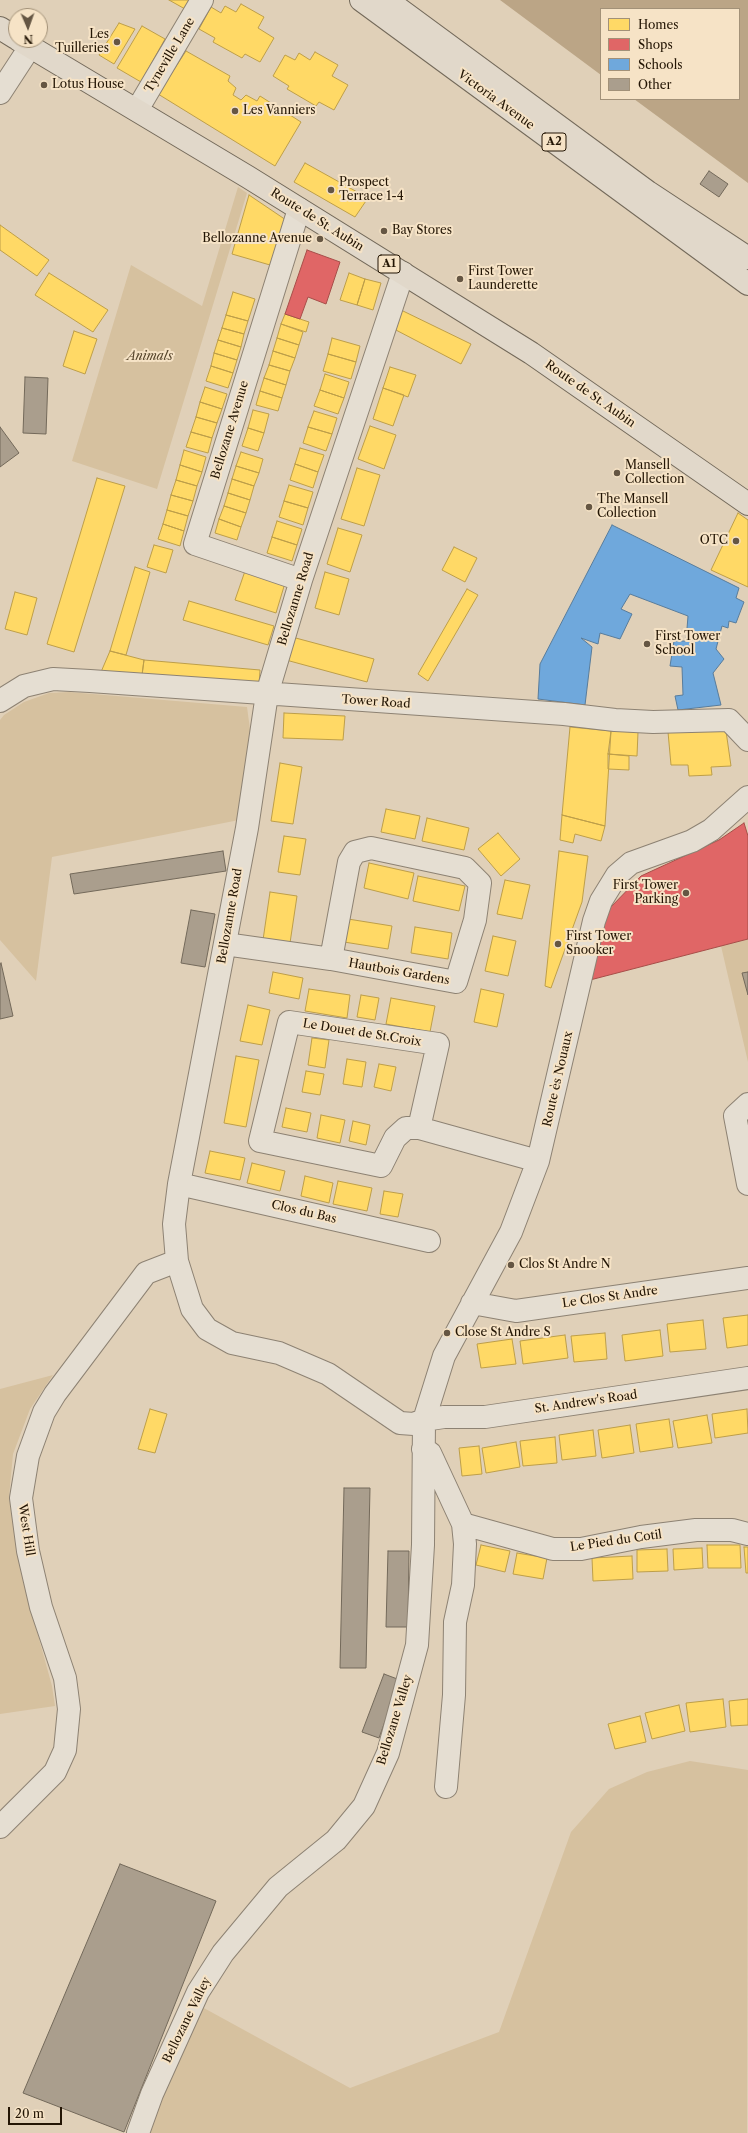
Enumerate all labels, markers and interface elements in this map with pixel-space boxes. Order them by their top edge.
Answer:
north arrow [8,8,48,48]
legend [600,8,740,100]
street label: Tyneville Lane [142,15,198,95]
text: Homes [638,17,678,32]
place label: Les Tuilleries [55,28,109,56]
text: N [23,32,33,46]
marker: Les Tuilleries [112,37,122,47]
text: Shops [638,37,673,52]
text: Schools [638,57,683,72]
street label: Victoria Avenue [455,67,537,133]
text: Other [638,77,672,92]
place label: Lotus House [52,78,124,92]
marker: Lotus House [39,80,49,90]
place label: Les Vanniers [243,104,316,118]
marker: Les Vanniers [230,106,240,116]
road number: A2 [542,133,566,151]
place label: Prospect Terrace 1-4 [339,176,404,204]
marker: Prospect Terrace 1-4 [326,185,336,195]
street label: Route de St. Aubin [268,186,366,254]
place label: Bay Stores [392,224,452,238]
marker: Bay Stores [379,226,389,236]
place label: Bellozanne Avenue [202,232,312,246]
marker: Bellozanne Avenue [315,234,325,244]
road number: A1 [378,255,400,273]
place label: First Tower Launderette [468,265,538,293]
marker: First Tower Launderette [455,274,465,284]
park label: Animals [127,350,173,364]
street label: Route de St. Aubin [542,357,638,431]
street label: Bellozane Avenue [208,379,252,481]
place label: Mansell Collection [625,459,685,487]
marker: Mansell Collection [612,468,622,478]
place label: The Mansell Collection [597,493,668,521]
marker: The Mansell Collection [584,502,594,512]
place label: OTC [700,534,728,548]
marker: OTC [731,536,741,546]
street label: Bellozanne Road [275,551,317,647]
place label: First Tower School [655,630,720,658]
marker: First Tower School [642,639,652,649]
street label: Tower Road [341,692,411,712]
street label: Bellozanne Road [215,867,245,965]
place label: First Tower Parking [613,879,678,907]
marker: First Tower Parking [681,888,691,898]
place label: First Tower Snooker [566,930,631,958]
marker: First Tower Snooker [553,939,563,949]
street label: Hautbois Gardens [347,956,451,988]
street label: Le Douet de St.Croix [302,1016,422,1050]
street label: Route ès Nouaux [540,1030,576,1128]
street label: Clos du Bas [270,1198,338,1226]
place label: Clos St Andre N [519,1258,611,1272]
marker: Clos St Andre N [506,1260,516,1270]
street label: Le Clos St Andre [561,1283,659,1311]
place label: Close St Andre S [455,1326,551,1340]
marker: Close St Andre S [442,1328,452,1338]
street label: St. Andrew's Road [534,1388,638,1416]
street label: West Hill [15,1503,37,1557]
street label: Le Pied du Cotil [569,1527,663,1555]
street label: Bellozane Valley [374,1673,416,1767]
street label: Bellozane Valley [160,1975,214,2065]
scale bar [10,2099,64,2125]
text: 20 m [15,2106,44,2121]

